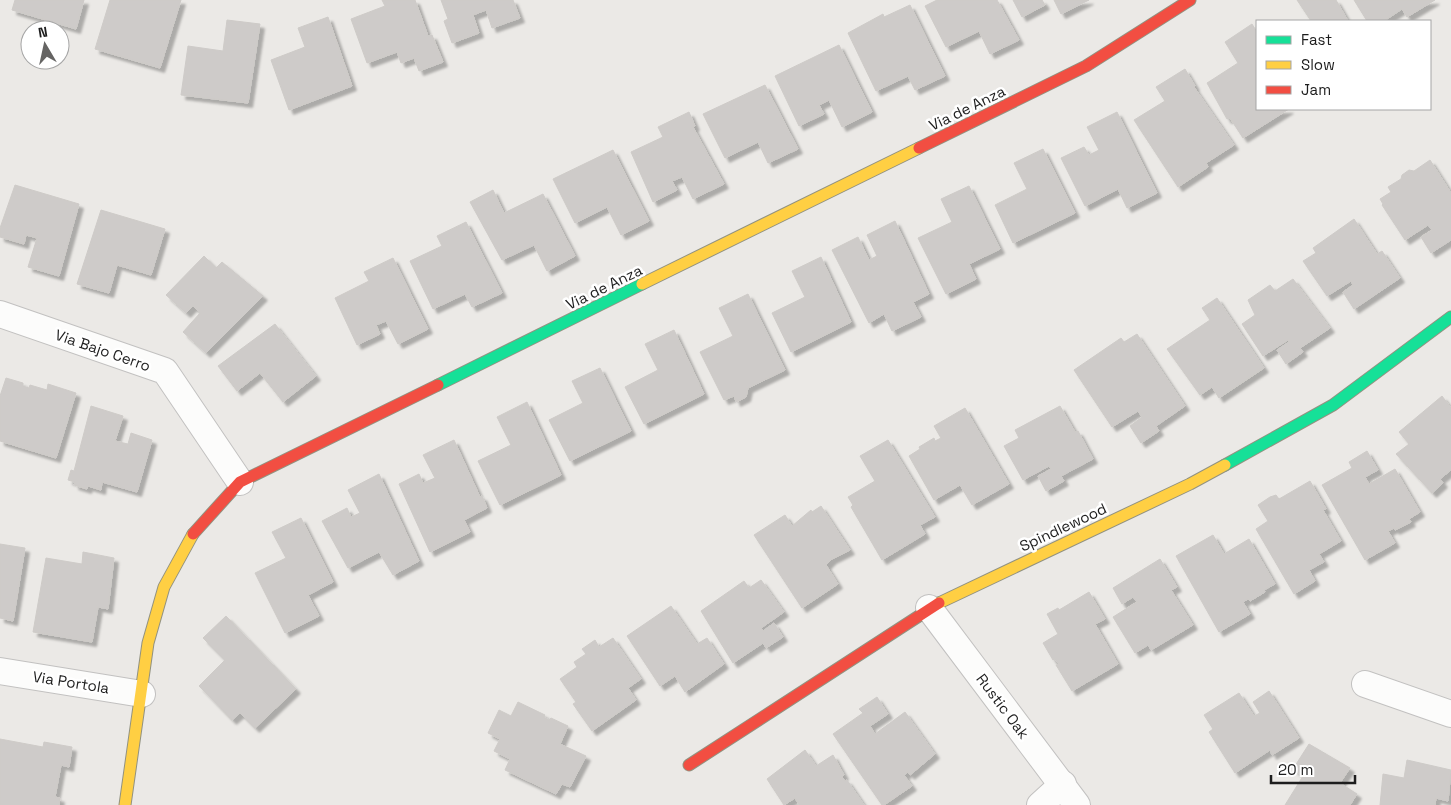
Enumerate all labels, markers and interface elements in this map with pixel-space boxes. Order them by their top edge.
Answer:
north arrow [20,20,70,70]
legend [1256,20,1431,110]
text: N [37,23,49,42]
text: Fast [1301,30,1332,49]
text: Slow [1301,55,1335,74]
text: Jam [1301,80,1331,99]
street label: Via de Anza [926,81,1009,135]
street label: Via de Anza [563,260,646,314]
street label: Via Bajo Cerro [53,325,153,375]
street label: Spindlewood [1016,499,1110,555]
street label: Via Portola [31,667,111,697]
street label: Rustic Oak [972,670,1034,742]
scale bar [1271,752,1355,784]
text: 20 m [1278,760,1313,779]

